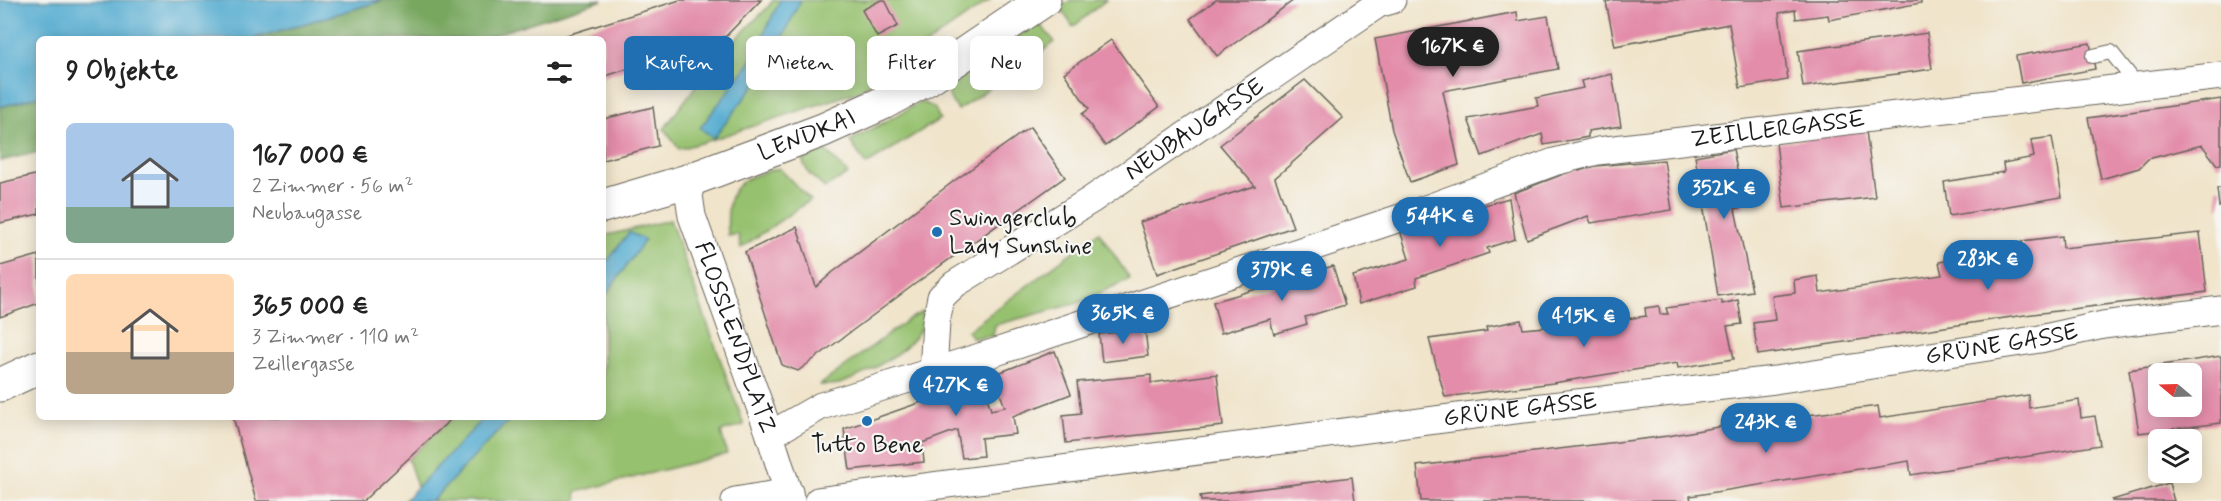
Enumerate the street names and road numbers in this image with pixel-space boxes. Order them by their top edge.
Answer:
street label: NEUBAUGASSE [1119,71,1270,188]
street label: LENDKAI [754,102,861,168]
street label: ZEILLERGASSE [1689,103,1867,155]
street label: FLOSSLENDPLATZ [687,237,783,437]
street label: GRÜNE GASSE [1923,316,2081,372]
street label: GRÜNE GASSE [1441,385,1599,434]

